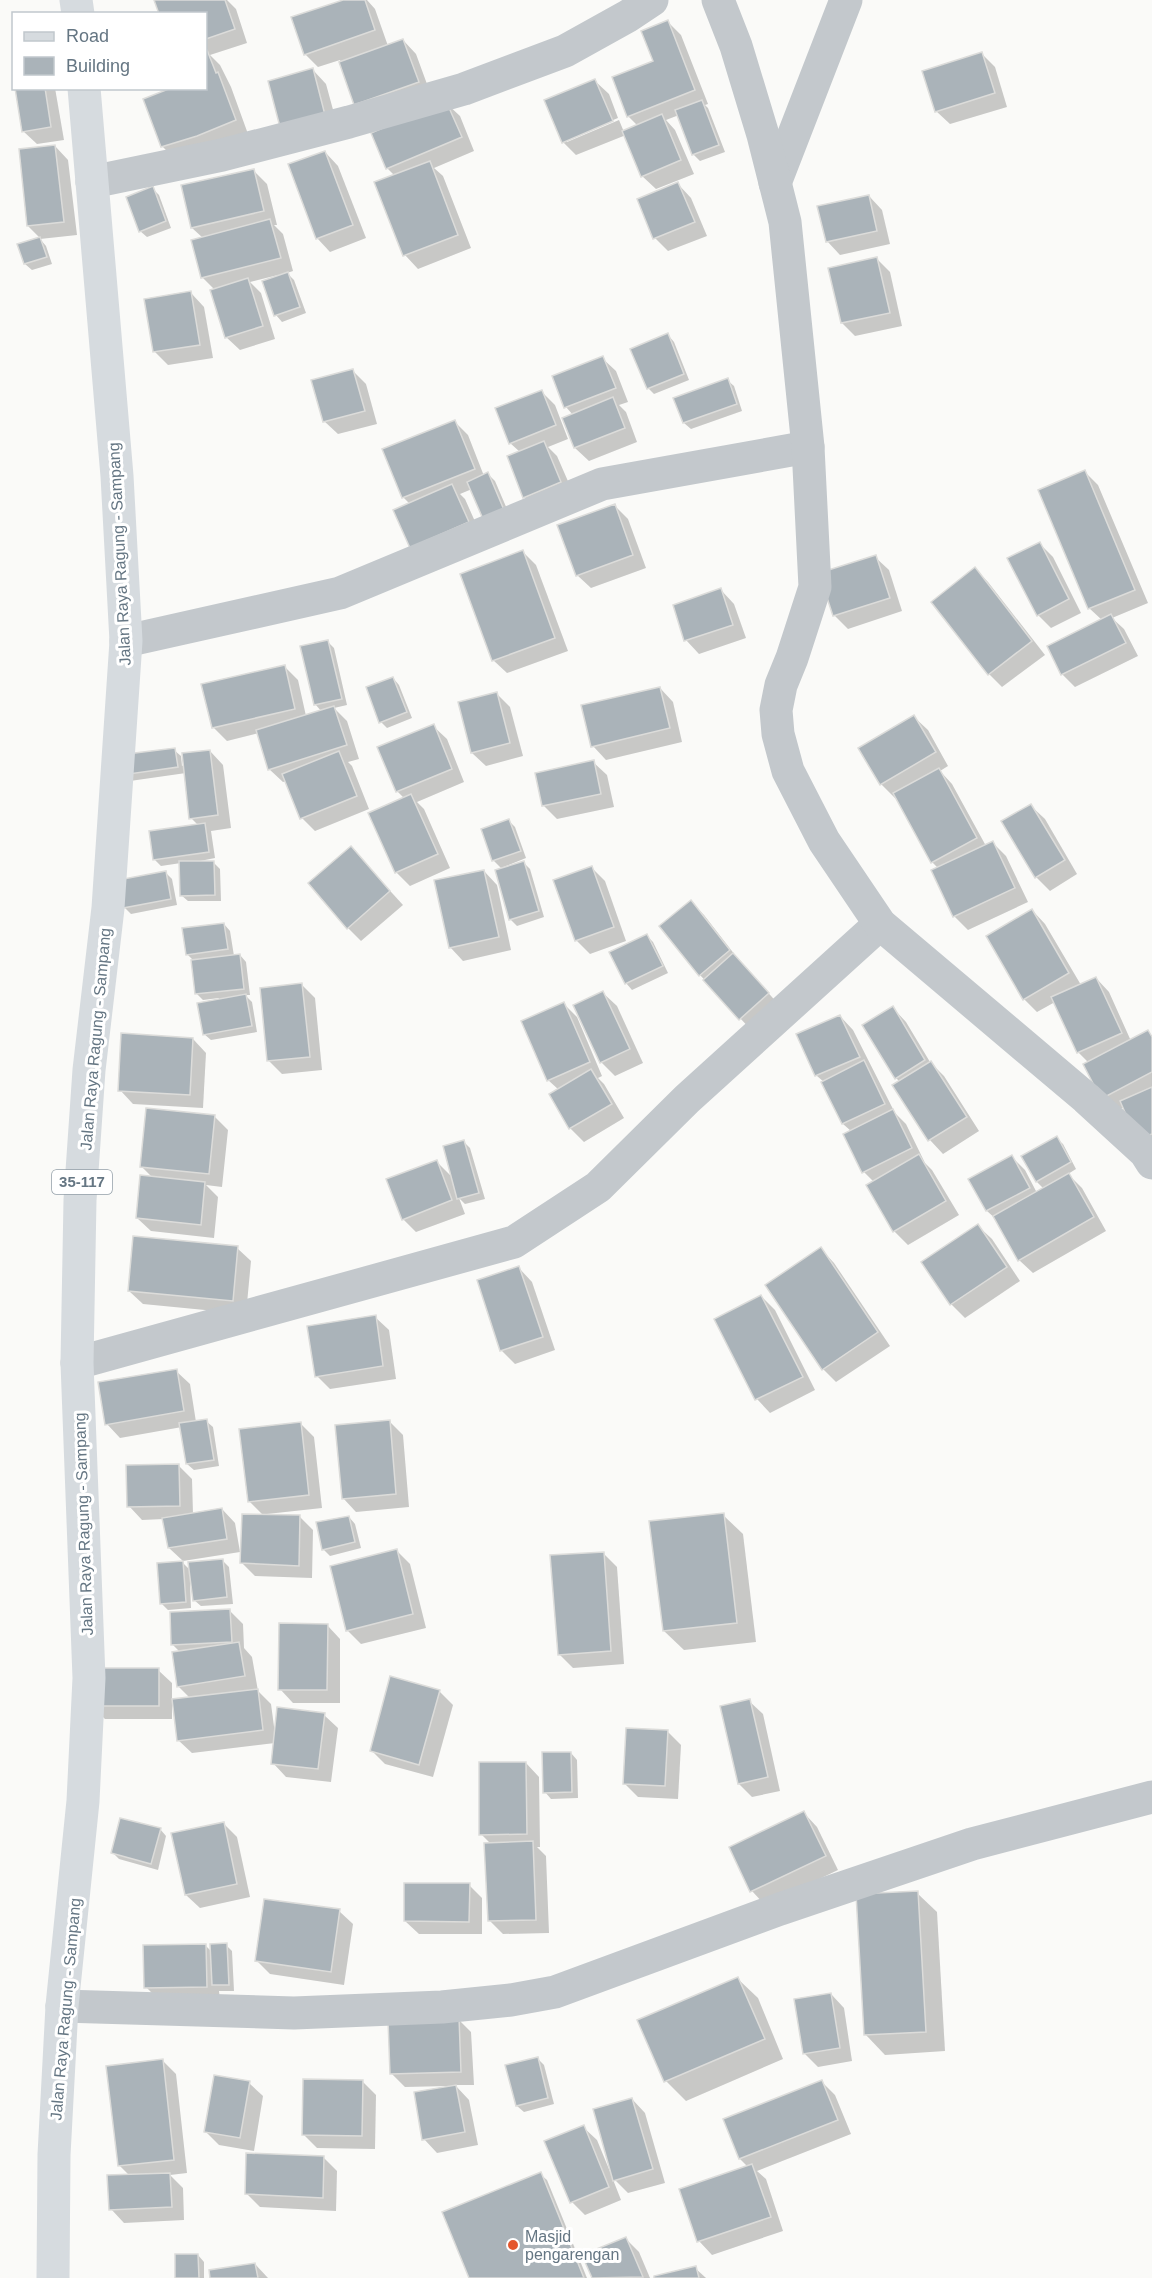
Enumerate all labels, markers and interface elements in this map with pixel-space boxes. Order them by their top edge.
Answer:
legend [12,12,207,90]
text: Road [66,26,109,46]
text: Building [66,56,130,76]
street label: Jalan Raya Ragung - Sampang [105,442,134,666]
street label: Jalan Raya Ragung - Sampang [77,927,114,1151]
road number: 35-117 [52,1170,112,1194]
street label: Jalan Raya Ragung - Sampang [71,1412,96,1636]
street label: Jalan Raya Ragung - Sampang [47,1897,84,2121]
place label: Masjid pengarengan [525,2228,619,2263]
marker: Masjid pengarengan [506,2238,520,2252]

